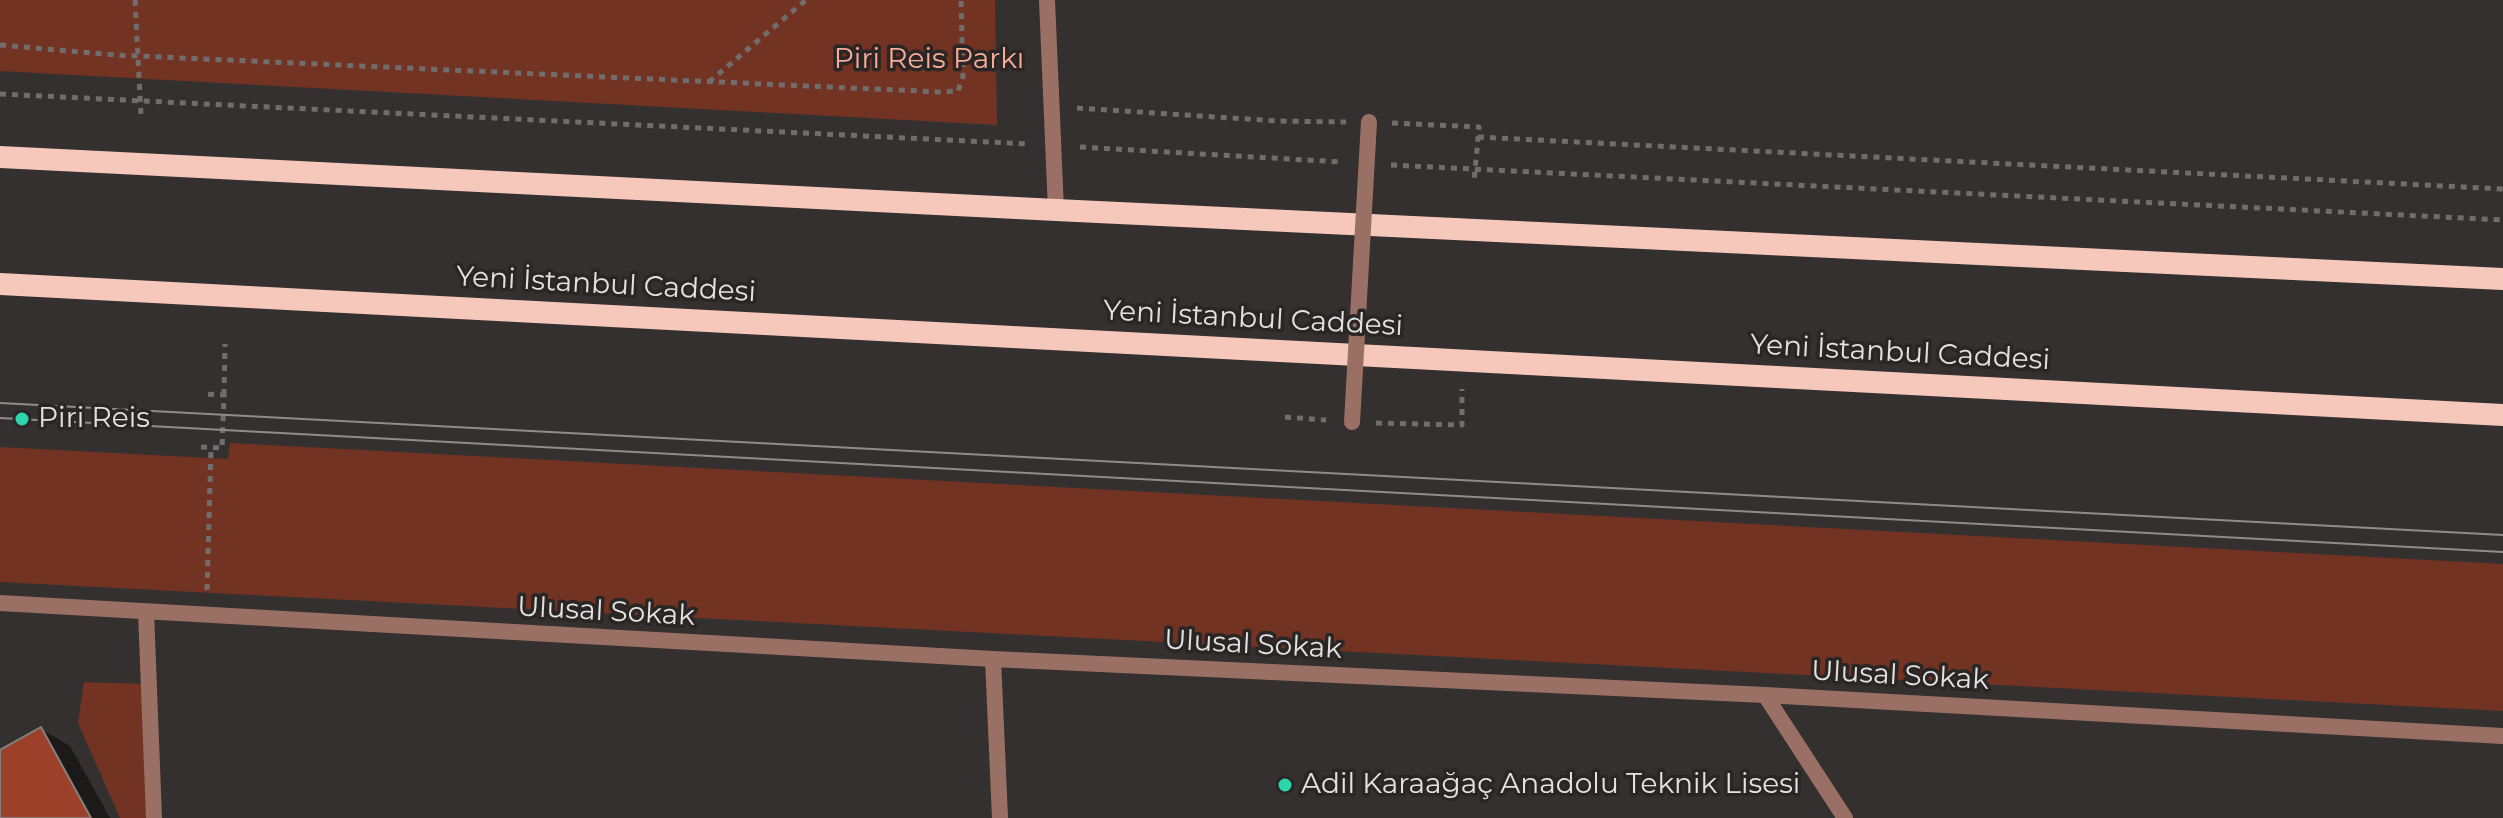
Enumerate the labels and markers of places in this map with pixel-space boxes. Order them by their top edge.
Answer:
place label: Piri Reis [38,402,150,436]
marker: Piri Reis [13,410,31,428]
place label: Adil Karaağaç Anadolu Teknik Lisesi [1301,768,1800,802]
marker: Adil Karaağaç Anadolu Teknik Lisesi [1276,776,1294,794]

